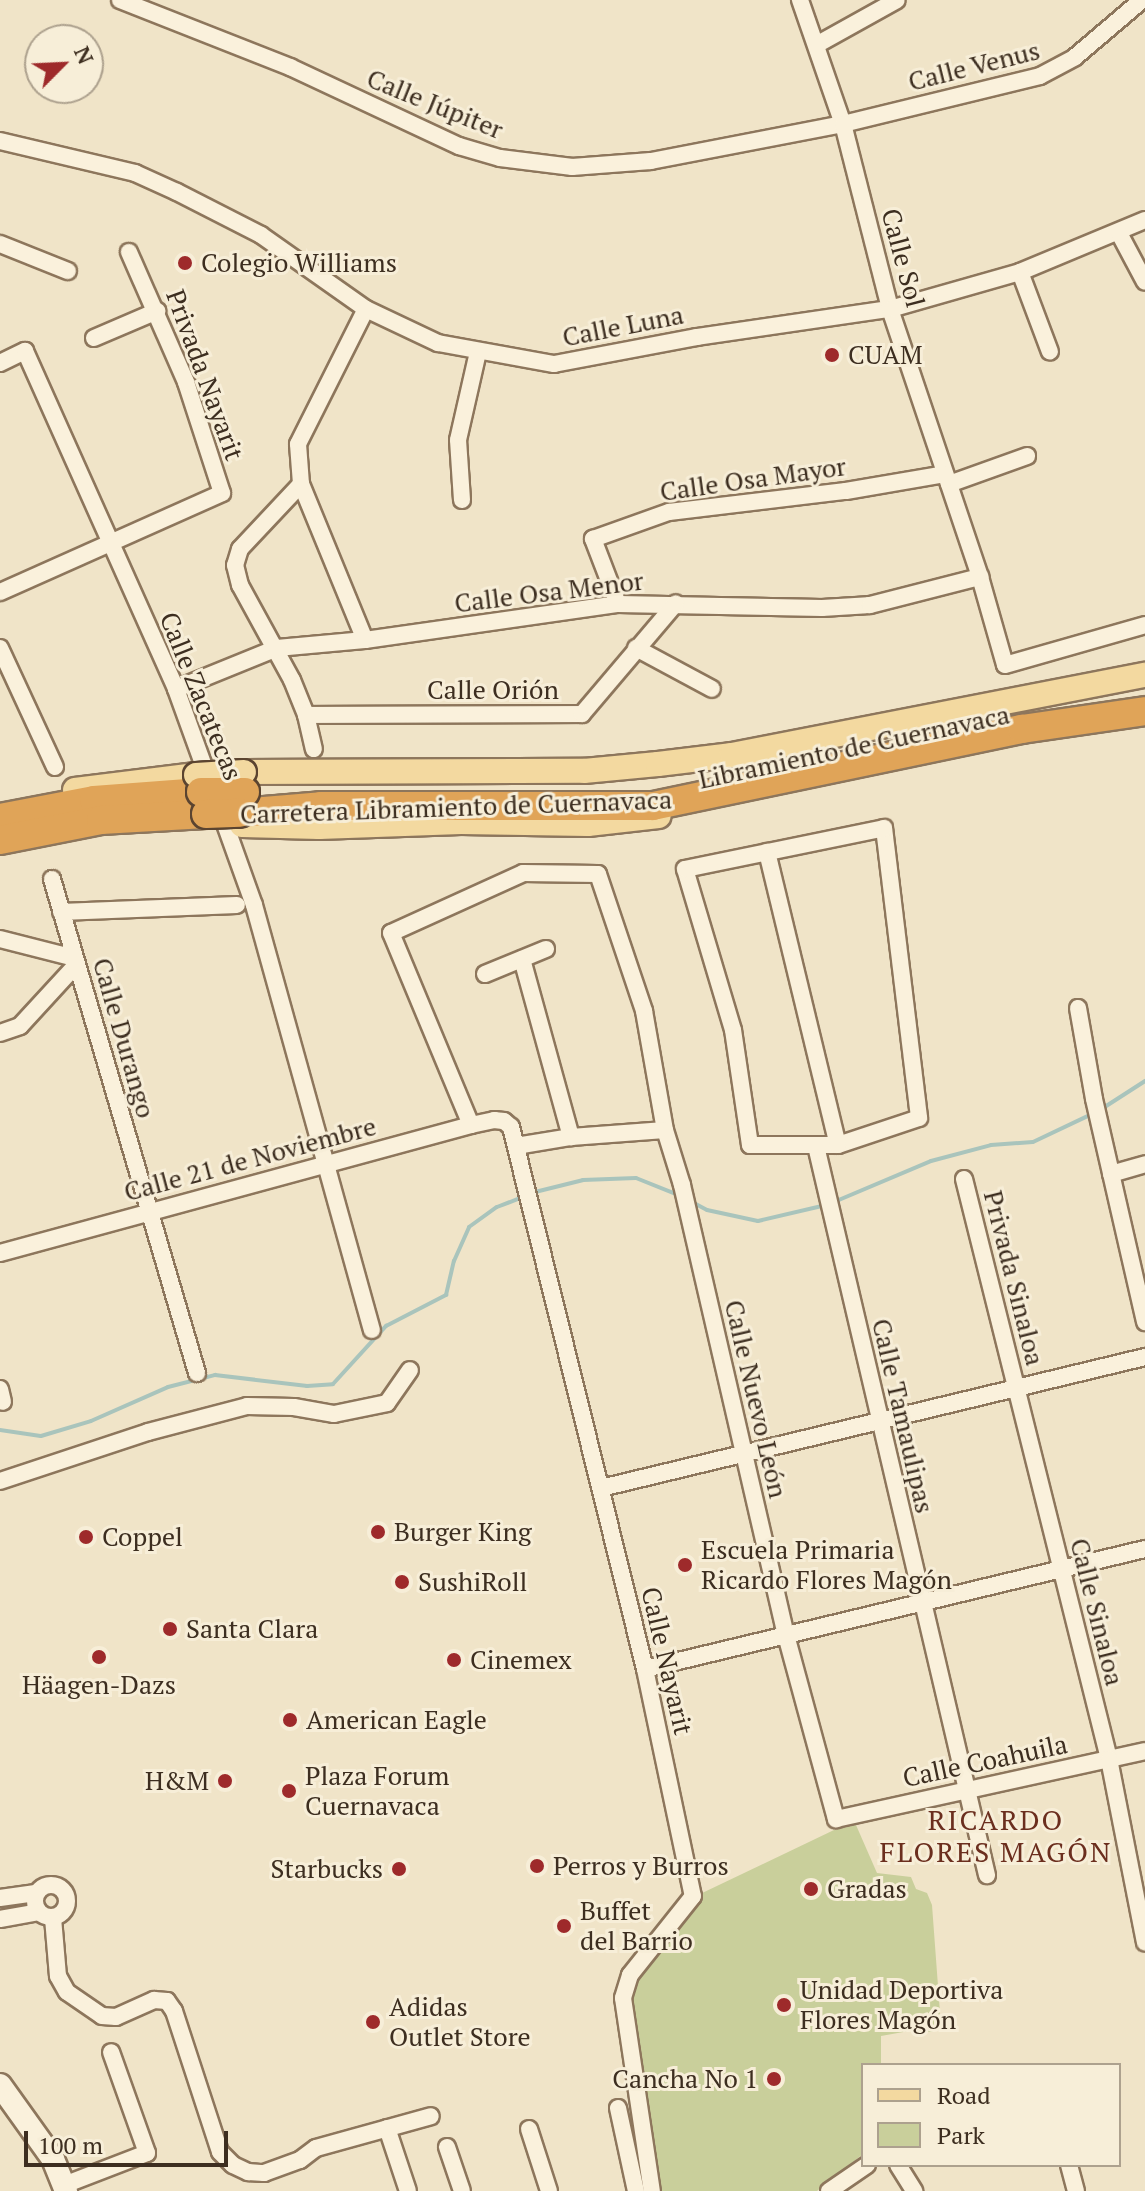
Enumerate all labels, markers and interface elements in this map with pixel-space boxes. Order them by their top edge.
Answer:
north arrow [24,24,104,104]
street label: Calle Venus [905,35,1043,97]
text: N [68,41,101,68]
street label: Calle Júpiter [362,63,508,145]
street label: Calle Sol [875,205,931,311]
place label: Colegio Williams [201,247,397,279]
marker: Colegio Williams [176,254,194,272]
street label: Privada Nayarit [160,285,250,465]
street label: Calle Luna [560,299,686,353]
place label: CUAM [848,339,923,371]
marker: CUAM [823,346,841,364]
street label: Calle Osa Mayor [658,450,848,508]
street label: Calle Osa Menor [453,565,645,619]
street label: Calle Zacatecas [153,607,249,785]
street label: Calle Orión [427,674,559,706]
street label: Libramiento de Cuernavaca [696,699,1012,795]
street label: Carretera Libramiento de Cuernavaca [239,784,673,830]
street label: Calle Durango [86,954,162,1122]
street label: Calle 21 de Noviembre [121,1110,379,1208]
street label: Privada Sinaloa [977,1187,1051,1369]
street label: Calle Nuevo León [718,1297,794,1501]
street label: Calle Tamaulipas [865,1316,941,1516]
place label: Burger King [394,1516,532,1548]
place label: Coppel [102,1521,183,1553]
marker: Burger King [369,1523,387,1541]
marker: Coppel [77,1528,95,1546]
place label: Escuela Primaria Ricardo Flores Magón [701,1534,952,1596]
street label: Calle Sinaloa [1064,1535,1130,1689]
marker: Escuela Primaria Ricardo Flores Magón [676,1556,694,1574]
place label: SushiRoll [418,1566,527,1598]
marker: SushiRoll [393,1573,411,1591]
street label: Calle Nayarit [635,1584,699,1738]
place label: Santa Clara [186,1613,318,1645]
marker: Santa Clara [161,1620,179,1638]
place label: Cinemex [470,1644,572,1676]
marker: Häagen-Dazs [90,1648,108,1666]
marker: Cinemex [445,1651,463,1669]
place label: Häagen-Dazs [22,1669,176,1701]
place label: American Eagle [306,1704,487,1736]
marker: American Eagle [281,1711,299,1729]
street label: Calle Coahuila [900,1728,1070,1794]
place label: Plaza Forum Cuernavaca [305,1760,449,1822]
place label: H&M [145,1765,209,1797]
marker: H&M [216,1772,234,1790]
marker: Plaza Forum Cuernavaca [280,1782,298,1800]
district label: RICARDO FLORES MAGÓN [880,1803,1112,1869]
place label: Perros y Burros [553,1850,729,1882]
place label: Starbucks [270,1853,383,1885]
marker: Perros y Burros [528,1857,546,1875]
marker: Starbucks [390,1860,408,1878]
place label: Gradas [827,1873,907,1905]
marker: Gradas [802,1880,820,1898]
place label: Buffet del Barrio [580,1895,693,1956]
marker: Buffet del Barrio [555,1917,573,1935]
place label: Unidad Deportiva Flores Magón [800,1974,1003,2036]
place label: Adidas Outlet Store [389,1991,531,2052]
marker: Unidad Deportiva Flores Magón [775,1996,793,2014]
marker: Adidas Outlet Store [364,2013,382,2031]
place label: Cancha No 1 [612,2063,758,2095]
legend [861,2063,1121,2167]
marker: Cancha No 1 [765,2070,783,2088]
text: Road [937,2079,991,2111]
scale bar [28,2115,232,2165]
text: Park [937,2119,985,2151]
text: 100 m [38,2129,103,2161]

